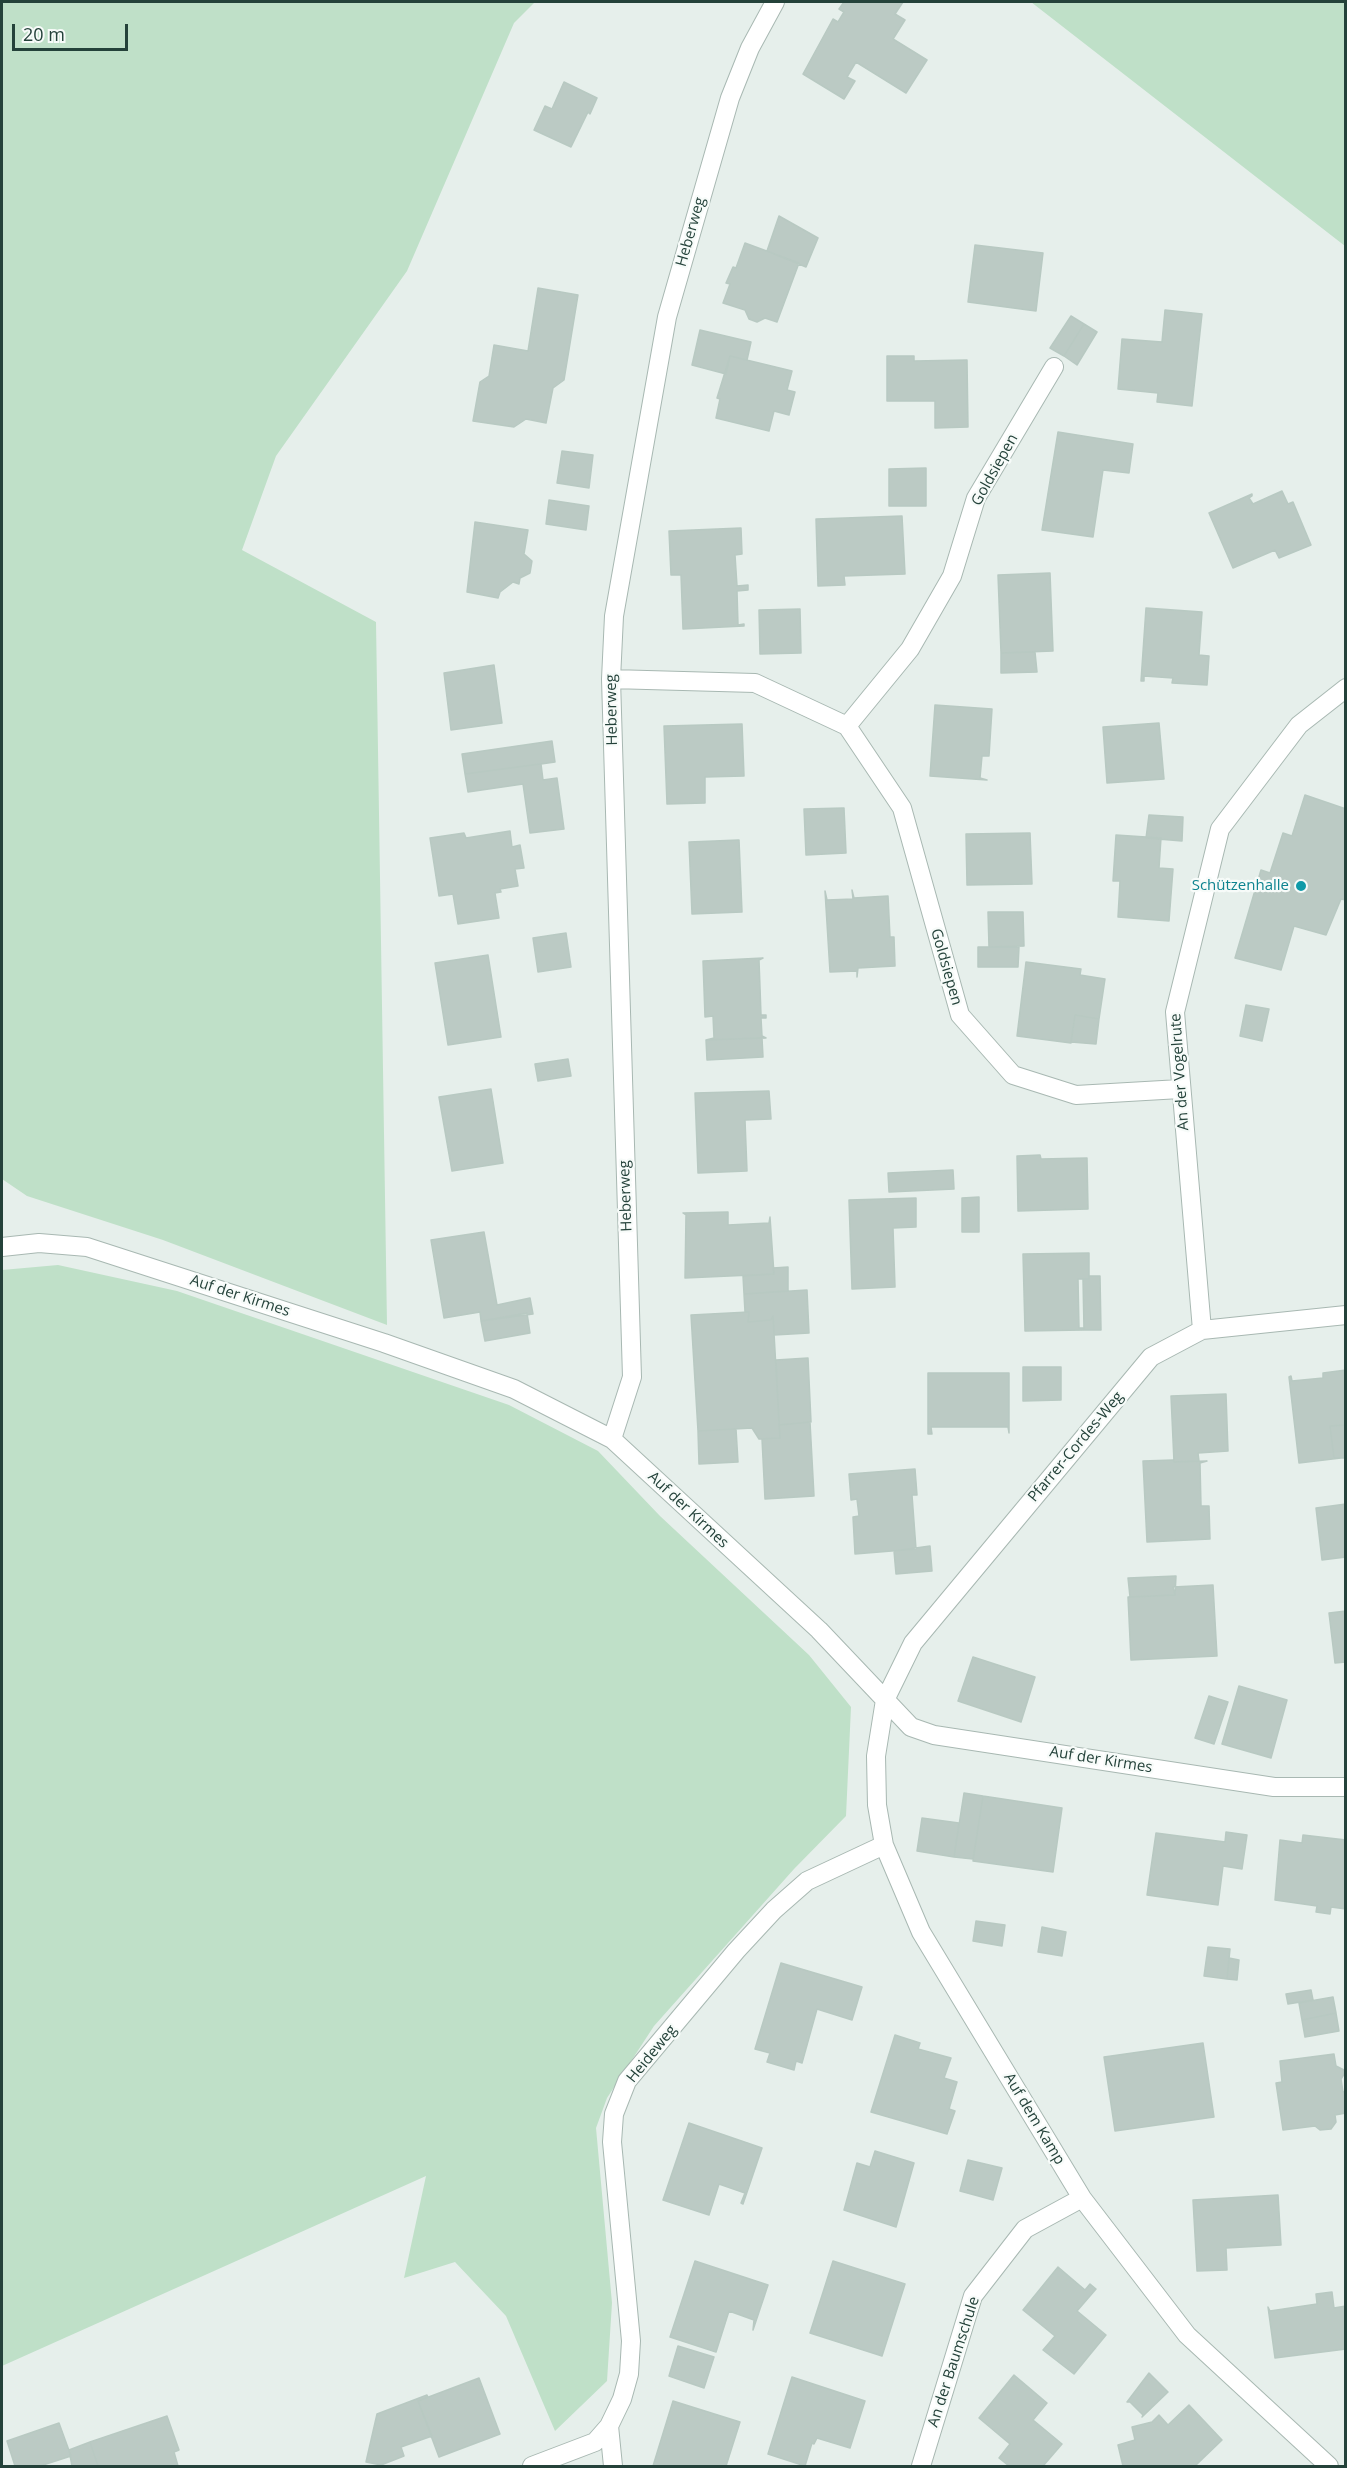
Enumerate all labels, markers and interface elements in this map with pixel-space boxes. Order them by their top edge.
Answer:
scale bar [15,12,130,50]
text: 20 m [23,22,65,46]
street label: Heberweg [673,195,709,269]
street label: Goldsiepen [968,431,1022,509]
street label: Heberweg [602,674,622,746]
place label: Schützenhalle [1192,877,1289,895]
marker: Schützenhalle [1294,879,1308,893]
street label: Goldsiepen [926,927,966,1007]
street label: An der Vogelrute [1167,1013,1193,1131]
street label: Heberweg [616,1160,636,1232]
street label: Auf der Kirmes [188,1271,292,1321]
street label: Pfarrer-Cordes-Weg [1025,1388,1127,1506]
street label: Auf der Kirmes [644,1468,732,1552]
street label: Auf der Kirmes [1048,1743,1154,1777]
street label: Heideweg [623,2022,681,2086]
street label: Auf dem Kamp [1000,2070,1068,2168]
street label: An der Baumschule [924,2294,984,2430]

